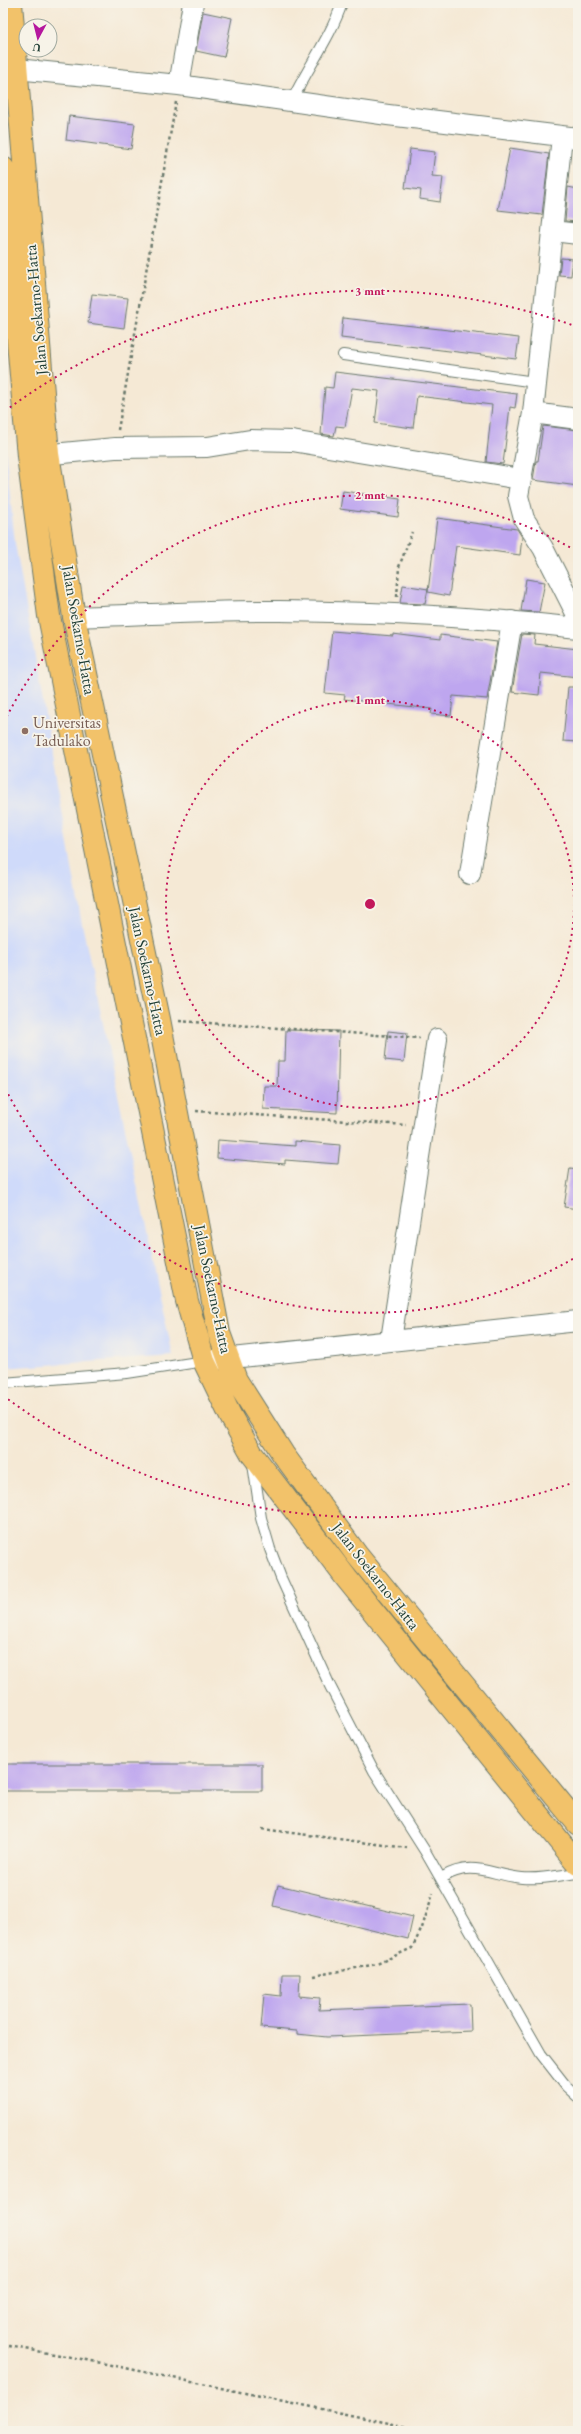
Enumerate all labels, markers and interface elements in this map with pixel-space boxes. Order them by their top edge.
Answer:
north arrow [18,18,58,58]
text: U [31,40,42,55]
street label: Jalan Soekarno-Hatta [20,243,52,378]
text: 3 mnt [355,283,385,299]
text: 2 mnt [355,487,385,503]
street label: Jalan Soekarno-Hatta [57,562,101,697]
text: 1 mnt [355,692,385,708]
place label: Universitas Tadulako [33,712,101,751]
marker: Universitas Tadulako [20,726,30,736]
centre of rings [363,897,377,911]
street label: Jalan Soekarno-Hatta [124,903,172,1038]
street label: Jalan Soekarno-Hatta [189,1221,237,1356]
street label: Jalan Soekarno-Hatta [326,1516,425,1635]

